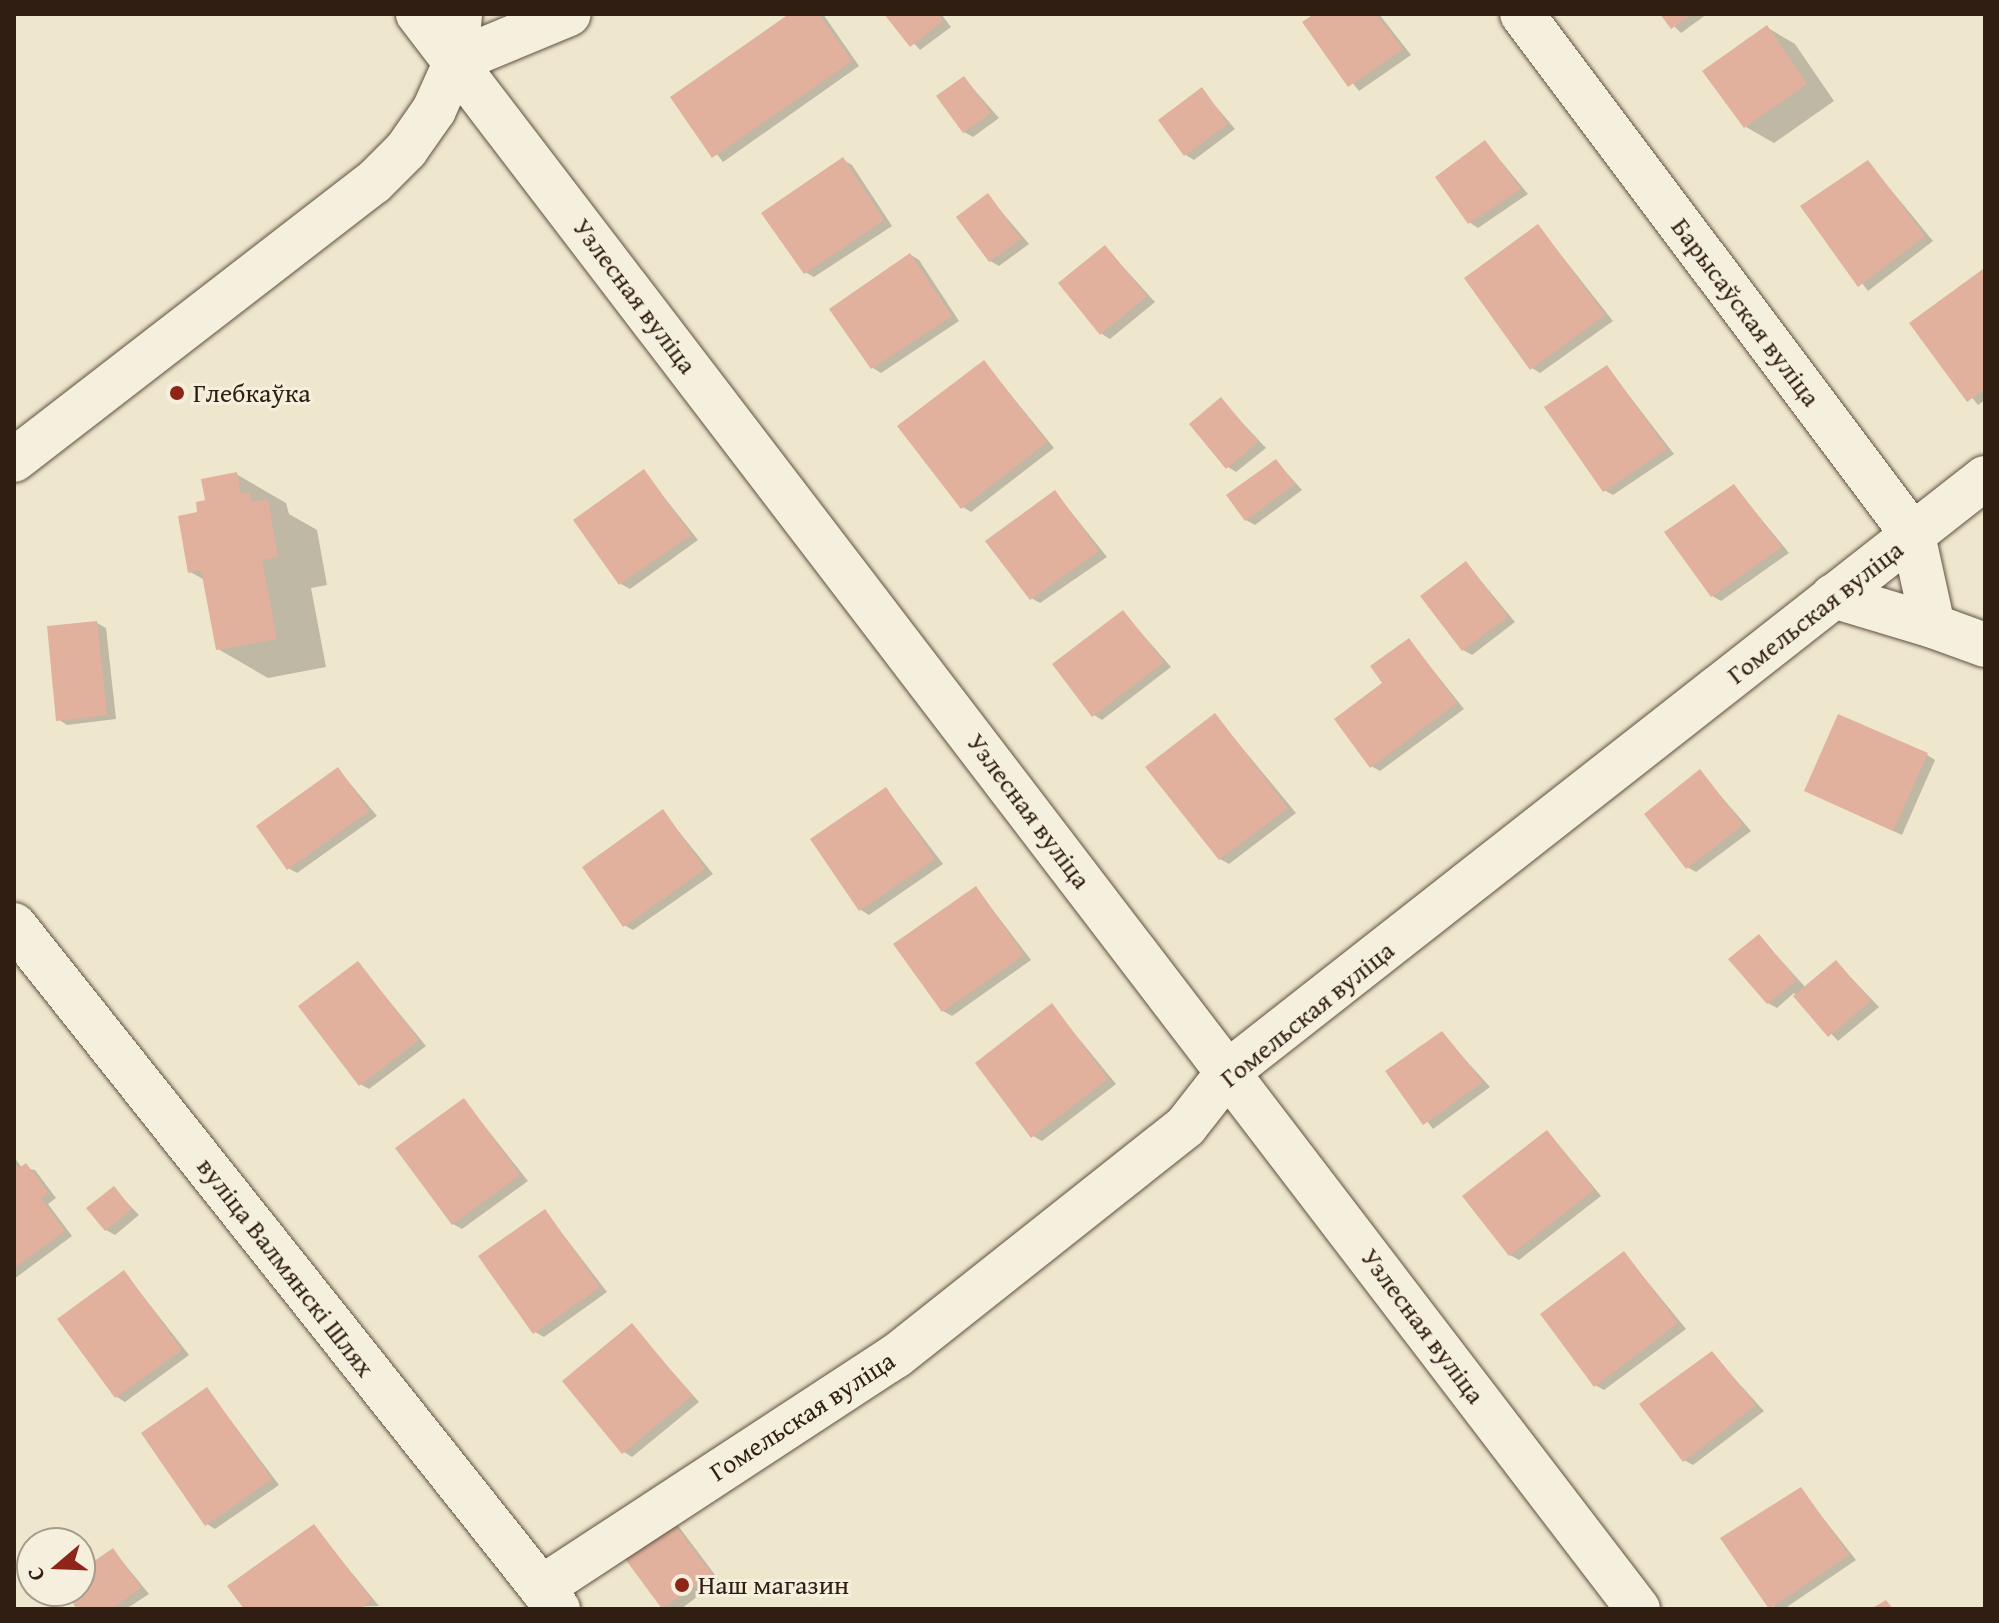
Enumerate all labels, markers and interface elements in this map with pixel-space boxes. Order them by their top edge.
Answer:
street label: Узлесная вуліца [567,212,703,380]
street label: Барысаўская вуліца [1665,212,1827,412]
place label: Глебкаўка [193,377,311,409]
marker: Глебкаўка [168,384,186,402]
street label: Гомельская вуліца [1721,534,1909,690]
street label: Узлесная вуліца [961,727,1097,895]
street label: Гомельская вуліца [1214,934,1400,1094]
street label: вуліца Валмянскі Шлях [191,1151,381,1383]
street label: Узлесная вуліца [1355,1242,1491,1410]
street label: Гомельская вуліца [704,1345,900,1487]
north arrow [16,1527,96,1607]
text: С [18,1563,52,1585]
place label: Наш магазин [698,1569,849,1601]
marker: Наш магазин [673,1576,691,1594]

